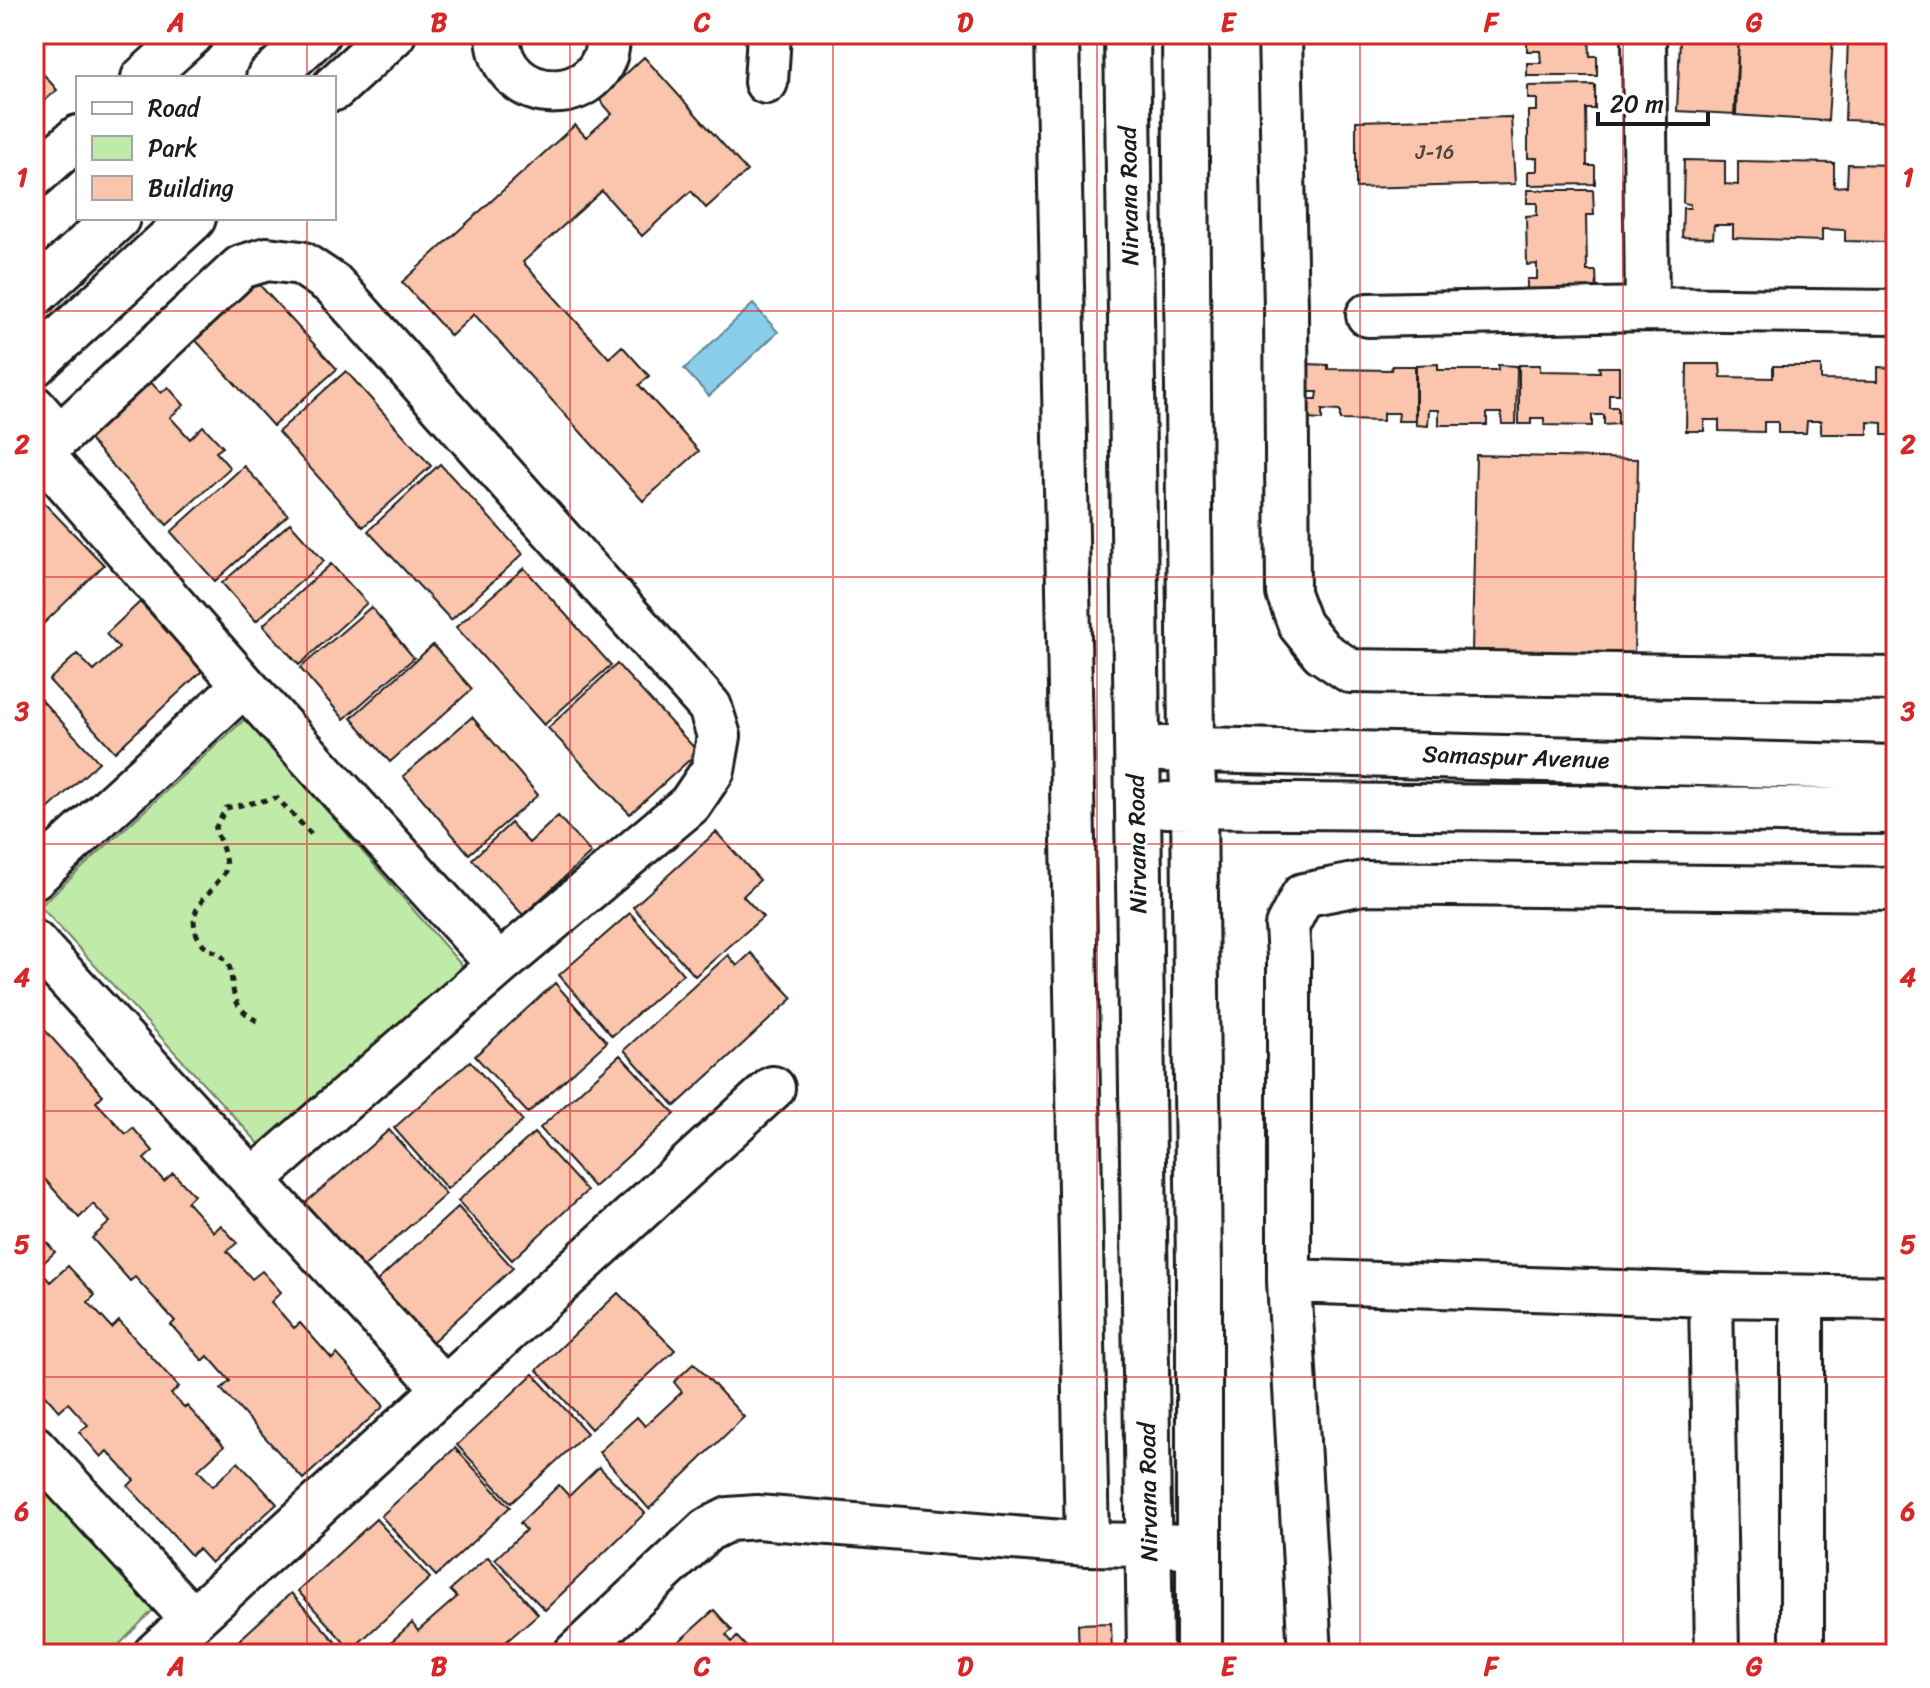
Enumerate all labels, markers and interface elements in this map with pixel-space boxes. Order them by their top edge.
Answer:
text: A [166,0,185,45]
text: B [431,0,448,45]
text: C [693,0,711,45]
text: D [957,0,973,45]
text: E [1221,0,1238,45]
text: F [1483,0,1500,45]
text: G [1746,0,1763,45]
legend [76,76,336,220]
scale bar [1598,76,1708,126]
text: 20 m [1610,83,1664,125]
text: Road [148,87,202,129]
street label: Nirvana Road [1107,124,1151,266]
text: Park [148,127,197,169]
house number: J-16 [1415,135,1454,170]
text: 1 [16,154,28,200]
text: 1 [1902,154,1914,200]
text: Building [148,167,234,209]
text: 2 [13,421,30,467]
text: 2 [1899,421,1916,467]
text: 3 [14,688,30,734]
text: 3 [1900,688,1916,734]
street label: Samaspur Avenue [1422,733,1611,781]
street label: Nirvana Road [1115,772,1159,914]
text: 4 [14,954,30,1000]
text: 4 [1900,954,1916,1000]
text: 5 [14,1221,30,1267]
text: 5 [1900,1221,1916,1267]
street label: Nirvana Road [1126,1420,1170,1562]
text: 6 [14,1488,30,1534]
text: 6 [1900,1488,1916,1534]
text: A [166,1643,185,1688]
text: B [431,1643,448,1688]
text: C [693,1643,711,1688]
text: D [957,1643,973,1688]
text: E [1221,1643,1238,1688]
text: F [1483,1643,1500,1688]
text: G [1746,1643,1763,1688]

